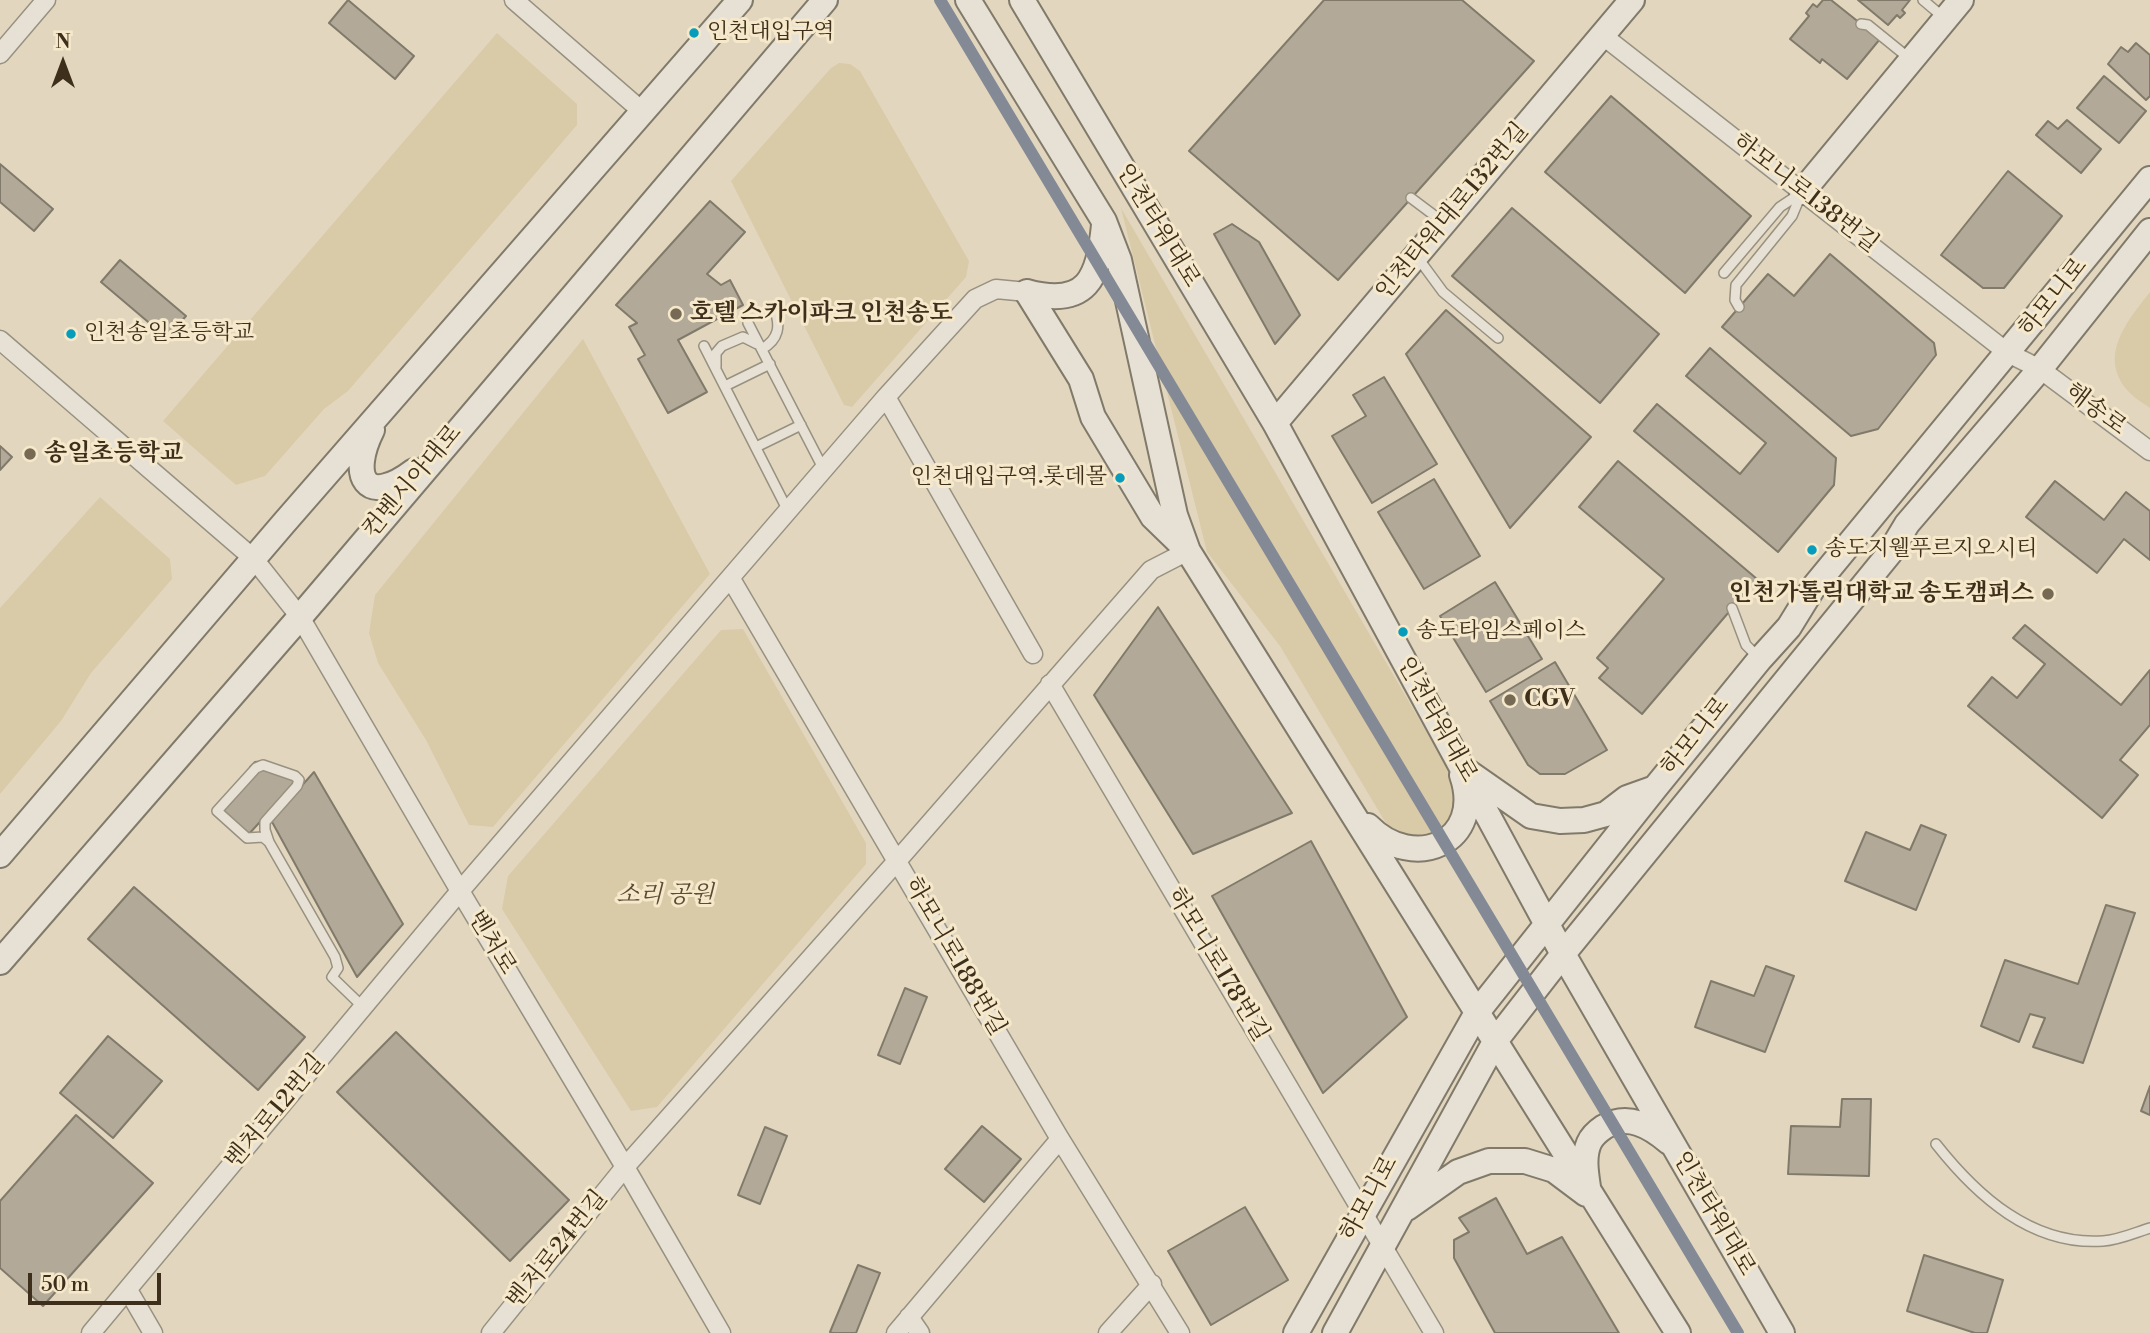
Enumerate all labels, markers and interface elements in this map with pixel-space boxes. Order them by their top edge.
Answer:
place label: 인천대입구역 [707,20,835,46]
marker: 인천대입구역 [687,26,701,40]
north arrow [28,28,98,98]
text: N [55,30,71,54]
street label: 인천타워대로132번길 [1370,117,1536,307]
street label: 하모니로138번길 [1726,128,1884,260]
street label: 인천타워대로 [1109,159,1205,293]
street label: 하모니로 [2014,253,2094,343]
place label: 호텔 스카이파크 인천송도 [690,300,953,328]
marker: 호텔 스카이파크 인천송도 [668,306,684,322]
place label: 인천송일초등학교 [84,321,254,347]
marker: 인천송일초등학교 [64,327,78,341]
street label: 해송로 [2059,378,2131,442]
street label: 컨벤시아대로 [357,419,469,545]
place label: 송일초등학교 [44,440,183,468]
marker: 송일초등학교 [22,446,38,462]
place label: 인천대입구역.롯데몰 [911,465,1107,491]
marker: 인천대입구역.롯데몰 [1113,471,1127,485]
place label: 송도지웰푸르지오시티 [1825,537,2038,563]
marker: 송도지웰푸르지오시티 [1805,543,1819,557]
place label: 인천가톨릭대학교 송도캠퍼스 [1729,580,2034,608]
marker: 인천가톨릭대학교 송도캠퍼스 [2040,586,2056,602]
place label: 송도타임스페이스 [1416,619,1586,645]
marker: 송도타임스페이스 [1396,625,1410,639]
street label: 인천타워대로 [1390,652,1482,788]
place label: CGV [1524,686,1575,714]
marker: CGV [1502,692,1518,708]
street label: 하모니로 [1656,692,1736,782]
street label: 하모니로188번길 [897,873,1011,1041]
park label: 소리 공원 [616,882,714,910]
street label: 하모니로178번길 [1160,883,1274,1047]
street label: 벤처로 [461,906,521,980]
street label: 벤처로12번길 [220,1049,332,1175]
street label: 인천타워대로 [1666,1147,1760,1281]
street label: 하모니로 [1335,1151,1405,1247]
street label: 벤처로24번길 [501,1185,615,1315]
scale bar [32,1260,164,1304]
text: 50 m [41,1272,89,1298]

